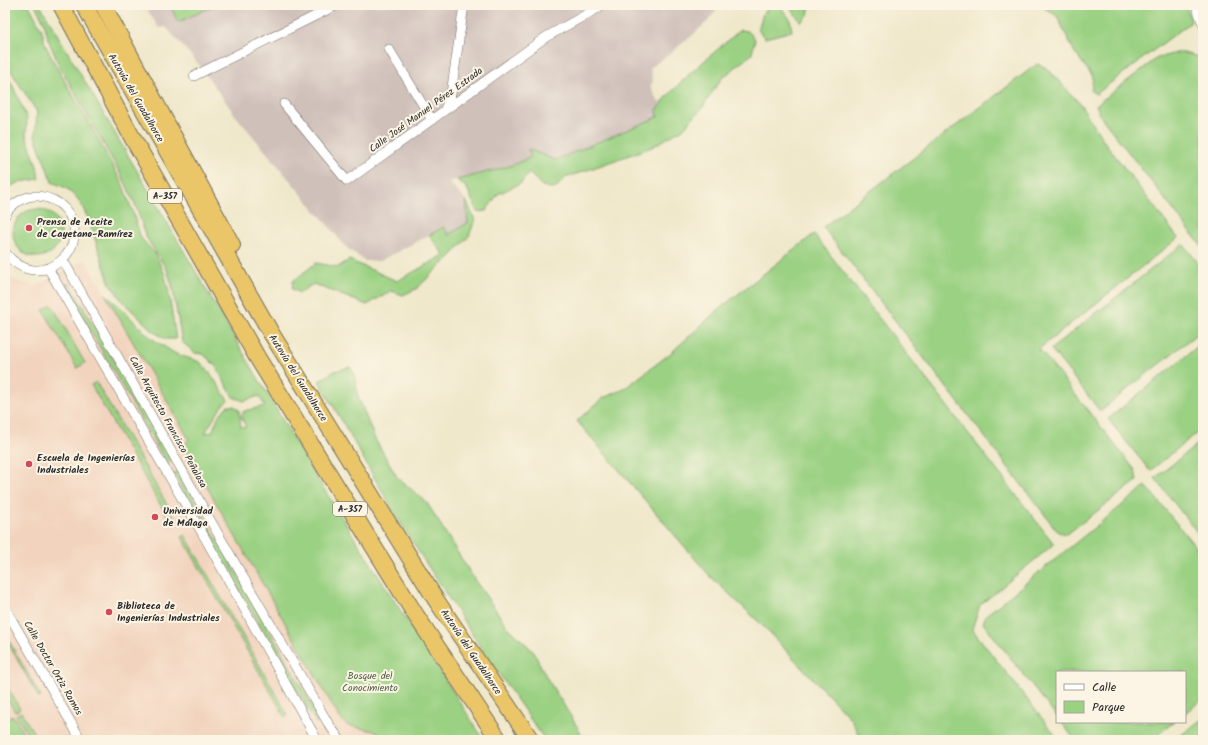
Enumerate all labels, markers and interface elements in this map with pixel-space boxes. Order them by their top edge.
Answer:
street label: Autovía del Guadalhorce [104,51,168,146]
street label: Calle José Manuel Pérez Estrada [366,63,486,157]
road number: A-357 [148,189,182,203]
place label: Prensa de Aceite de Cayetano-Ramírez [37,214,133,242]
marker: Prensa de Aceite de Cayetano-Ramírez [24,223,34,233]
street label: Autovía del Guadalhorce [265,331,332,425]
street label: Calle Arquitecto Francisco Peñalosa [125,353,211,491]
place label: Escuela de Ingenierías Industriales [37,450,135,478]
marker: Escuela de Ingenierías Industriales [24,459,34,469]
road number: A-357 [333,502,367,516]
place label: Universidad de Málaga [163,503,214,531]
marker: Universidad de Málaga [150,512,160,522]
place label: Biblioteca de Ingenierías Industriales [117,598,220,626]
street label: Autovía del Guadalhorce [436,606,506,699]
marker: Biblioteca de Ingenierías Industriales [104,607,114,617]
street label: Calle Doctor Ortiz Ramos [19,618,87,719]
park label: Bosque del Conocimiento [342,668,398,696]
legend [1056,671,1186,723]
text: Calle [1092,678,1117,697]
text: Parque [1092,698,1126,717]

